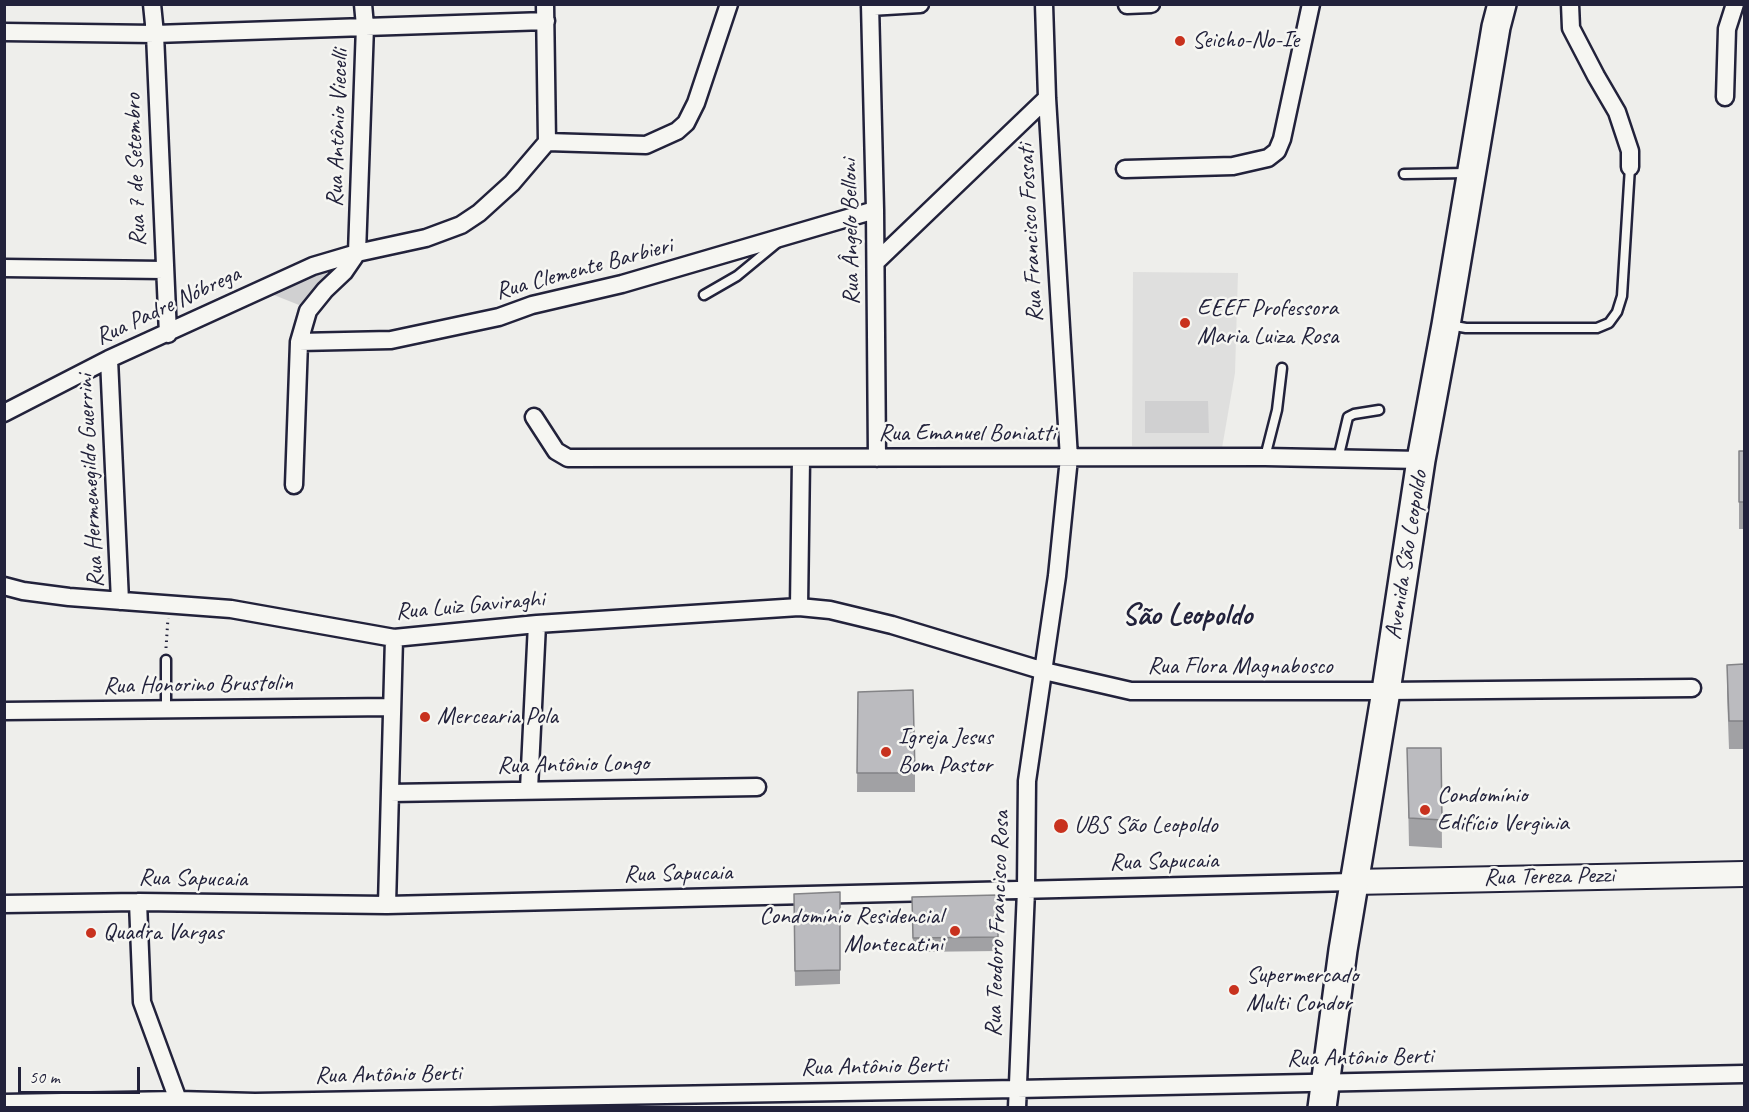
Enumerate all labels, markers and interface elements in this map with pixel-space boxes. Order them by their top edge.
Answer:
place label: Seicho-No-Ie [1192,27,1299,55]
marker: Seicho-No-Ie [1173,34,1187,48]
street label: Rua Antônio Viecelli [321,49,355,207]
street label: Rua 7 de Setembro [119,93,153,247]
street label: Rua Francisco Fossati [1012,143,1050,323]
street label: Rua Ângelo Belloni [835,159,867,305]
street label: Rua Clemente Barbieri [492,232,676,306]
street label: Rua Padre Nóbrega [91,260,245,352]
place label: EEEF Professora Maria Luiza Rosa [1197,295,1338,351]
marker: EEEF Professora Maria Luiza Rosa [1178,316,1192,330]
street label: Rua Hermenegildo Guerrini [71,373,111,589]
street label: Rua Emanuel Boniatti [879,420,1055,448]
street label: Avenida São Leopoldo [1379,469,1435,641]
street label: Rua Luiz Gaviraghi [394,585,546,627]
district label: São Leopoldo [1122,598,1252,634]
street label: Rua Flora Magnabosco [1147,653,1333,681]
street label: Rua Honorino Brustolin [103,669,293,701]
place label: Mercearia Pola [437,703,558,731]
marker: Mercearia Pola [418,710,432,724]
place label: Igreja Jesus Bom Pastor [898,724,993,780]
marker: Igreja Jesus Bom Pastor [879,745,893,759]
street label: Rua Antônio Longo [497,749,649,781]
place label: Condomínio Edifício Verginia [1437,782,1569,838]
marker: Condomínio Edifício Verginia [1418,803,1432,817]
street label: Rua Teodoro Francisco Rosa [980,811,1016,1037]
place label: UBS São Leopoldo [1074,812,1217,840]
marker: UBS São Leopoldo [1052,817,1070,835]
street label: Rua Sapucaia [1109,847,1219,877]
street label: Rua Sapucaia [623,859,733,889]
street label: Rua Tereza Pezzi [1483,861,1615,893]
street label: Rua Sapucaia [138,864,248,894]
place label: Condomínio Residencial Montecatini [759,903,943,959]
place label: Quadra Vargas [103,919,223,947]
marker: Condomínio Residencial Montecatini [948,924,962,938]
marker: Quadra Vargas [84,926,98,940]
place label: Supermercado Multi Condor [1246,962,1358,1018]
marker: Supermercado Multi Condor [1227,983,1241,997]
street label: Rua Antônio Berti [1287,1042,1433,1074]
street label: Rua Antônio Berti [801,1051,947,1083]
scale bar [21,1055,142,1093]
street label: Rua Antônio Berti [315,1059,461,1091]
text: 50 m [29,1066,60,1088]

